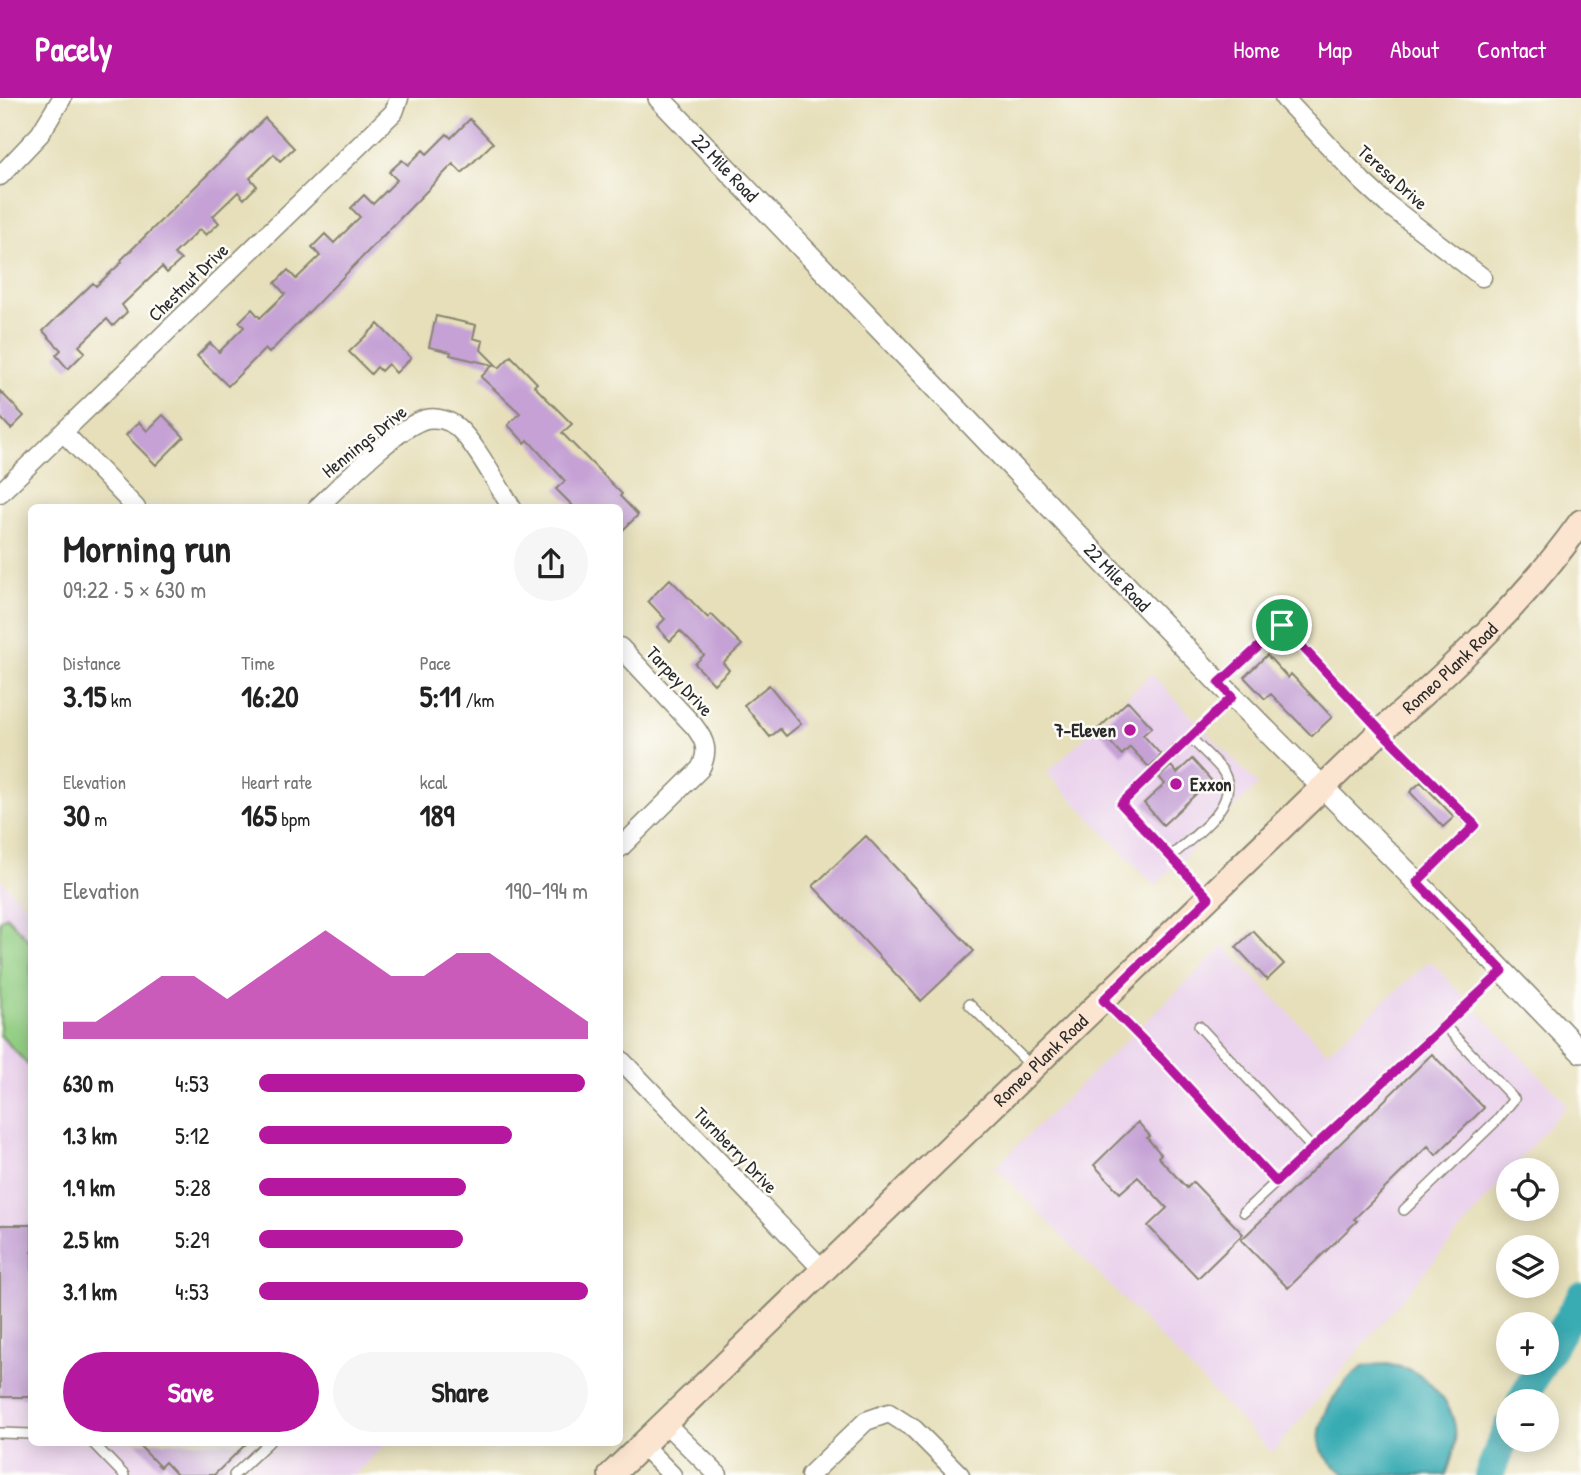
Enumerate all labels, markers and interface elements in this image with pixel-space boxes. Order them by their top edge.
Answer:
text: Pacely [35,27,112,71]
text: Home [1233,33,1280,65]
text: Map [1318,33,1352,65]
text: About [1390,33,1439,65]
text: Contact [1477,33,1546,65]
street label: 22 Mile Road [686,127,765,208]
street label: Teresa Drive [1352,138,1434,216]
street label: Chestnut Drive [142,237,234,327]
street label: Hennings Drive [316,398,412,483]
text: Morning run [63,522,231,574]
button: share [514,527,588,601]
street label: 22 Mile Road [1078,537,1157,617]
text: 09:22 · 5 × 630 m [63,574,206,605]
pin [1252,595,1312,655]
icon: arrive [1263,606,1301,644]
street label: Romeo Plank Road [1396,616,1504,720]
street label: Tarpey Drive [641,640,720,722]
text: Distance [63,650,121,676]
text: Time [241,650,275,676]
text: Pace [420,650,451,676]
text: 3.15 [63,676,106,716]
text: 16:20 [241,676,299,716]
text: 5:11 [420,676,461,716]
text: km [106,687,132,713]
text: /km [461,687,494,713]
place label: 7-Eleven [1053,717,1116,743]
marker: 7-Eleven [1122,722,1138,738]
text: Elevation [63,769,126,795]
text: Heart rate [241,769,312,795]
text: kcal [420,769,447,795]
place label: Exxon [1190,771,1232,797]
marker: Exxon [1168,776,1184,792]
text: 30 [63,795,90,835]
text: 165 [241,795,277,835]
text: 189 [420,795,455,835]
text: m [90,806,107,832]
text: bpm [277,806,310,832]
text: Elevation [63,875,139,906]
text: 190–194 m [505,875,588,906]
street label: Romeo Plank Road [987,1008,1094,1112]
text: 630 m [63,1068,114,1099]
text: 4:53 [175,1068,209,1099]
street label: Turnberry Drive [688,1101,784,1199]
text: 1.3 km [63,1120,117,1151]
text: 5:12 [175,1120,209,1151]
map controls [1496,1158,1559,1452]
button: locate [1496,1158,1559,1221]
text: 1.9 km [63,1172,115,1203]
text: 5:28 [175,1172,211,1203]
text: 2.5 km [63,1224,119,1255]
text: 5:29 [175,1224,209,1255]
button: layers [1496,1235,1559,1298]
text: 3.1 km [63,1276,117,1307]
text: 4:53 [175,1276,209,1307]
button: + [1496,1312,1559,1375]
button: Save [63,1352,319,1432]
button: Share [333,1352,588,1432]
button: − [1496,1389,1559,1452]

